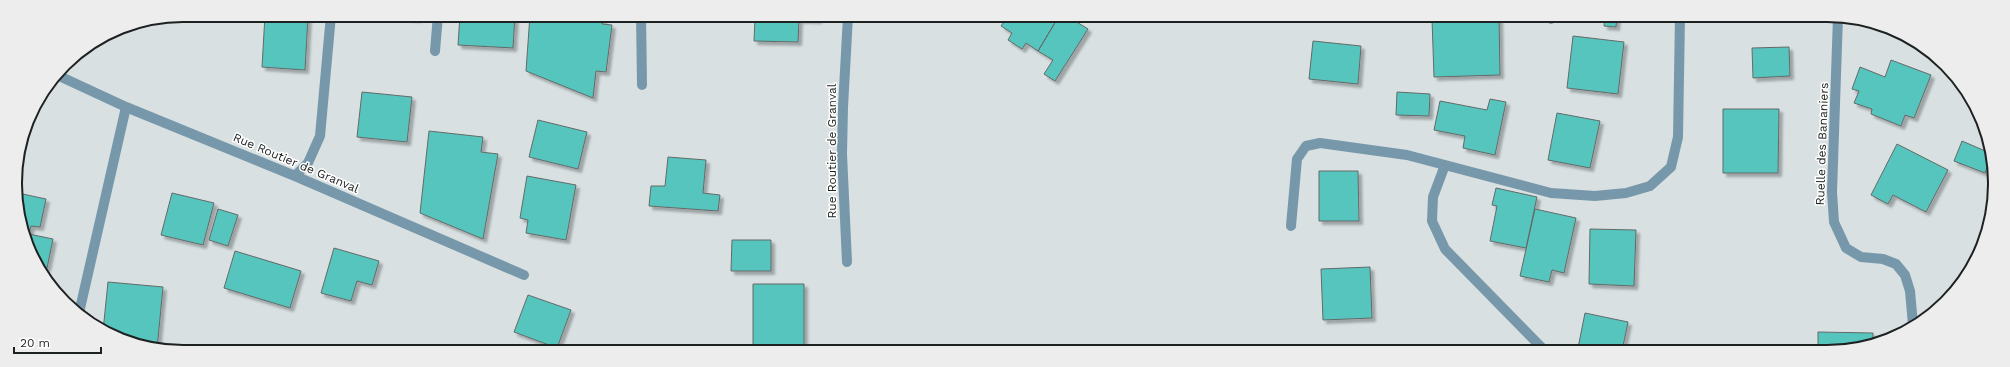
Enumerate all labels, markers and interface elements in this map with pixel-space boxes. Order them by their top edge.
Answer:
street label: Ruelle des Bananiers [1813,82,1831,206]
street label: Rue Routier de Granval [825,83,839,219]
street label: Rue Routier de Granval [231,130,361,196]
scale bar [14,329,101,355]
text: 20 m [20,336,50,350]

